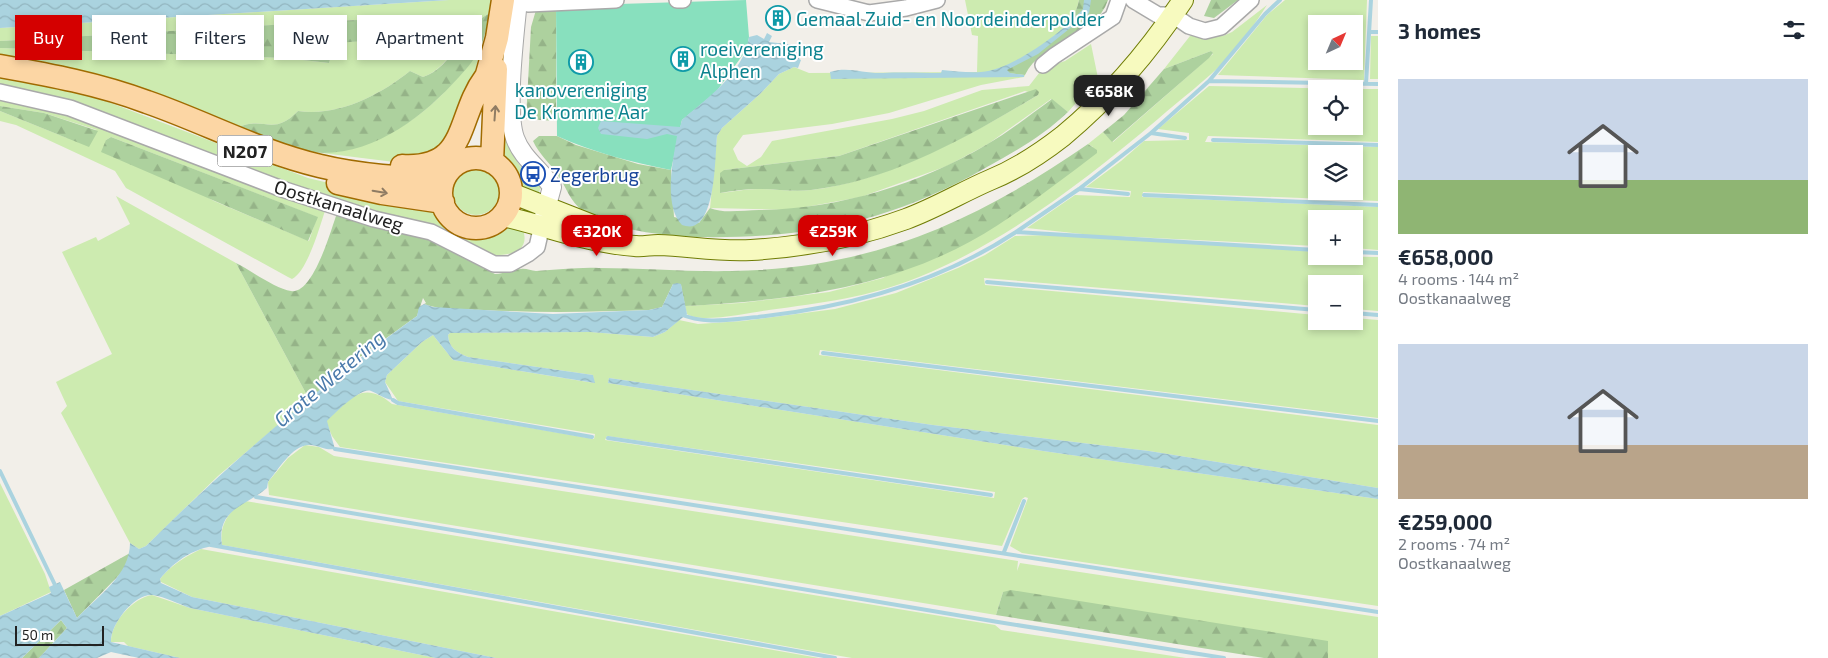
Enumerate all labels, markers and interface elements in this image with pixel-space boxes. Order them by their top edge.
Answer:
building icon: Gemaal Zuid- en Noordeinderpolder [765,5,791,31]
place label: Gemaal Zuid- en Noordeinderpolder [796,7,1105,30]
chip: Buy [15,15,82,60]
chip: Rent [92,15,166,60]
chip: Filters [176,15,264,60]
chip: New [274,15,347,60]
chip: Apartment [357,15,482,60]
north arrow [1308,15,1362,70]
map controls [1308,15,1363,330]
icon: filters [1780,16,1808,44]
text: 3 homes [1398,18,1481,43]
place label: roeivereniging Alphen [700,37,824,82]
building icon: roeivereniging Alphen [670,46,696,72]
building icon: kanovereniging De Kromme Aar [568,49,594,75]
pin: €658K [1074,74,1144,117]
place label: kanovereniging De Kromme Aar [514,78,648,123]
button: locate [1308,80,1363,135]
text: €658K [1085,81,1133,100]
one-way arrow [491,106,500,122]
icon: home [1558,111,1648,201]
road number: N207 [218,136,272,166]
button: layers [1308,145,1363,200]
bus stop icon: Zegerbrug [520,161,546,187]
place label: Zegerbrug [550,163,640,186]
street label: Oostkanaalweg [271,174,407,236]
one-way arrow [371,188,387,198]
button: + [1308,210,1363,265]
pin: €320K [562,214,632,257]
pin: €259K [798,214,868,257]
text: €320K [573,221,621,240]
text: €259K [809,221,857,240]
text: €658,000 [1398,244,1493,269]
text: 4 rooms · 144 m² [1398,269,1519,288]
button: − [1308,275,1363,330]
text: Oostkanaalweg [1398,288,1511,307]
water label: Grote Wetering [269,325,389,431]
icon: home [1558,376,1648,466]
text: €259,000 [1398,509,1493,534]
text: 2 rooms · 74 m² [1398,534,1510,553]
text: Oostkanaalweg [1398,553,1511,572]
scale bar [15,623,104,646]
text: 50 m [22,626,53,643]

